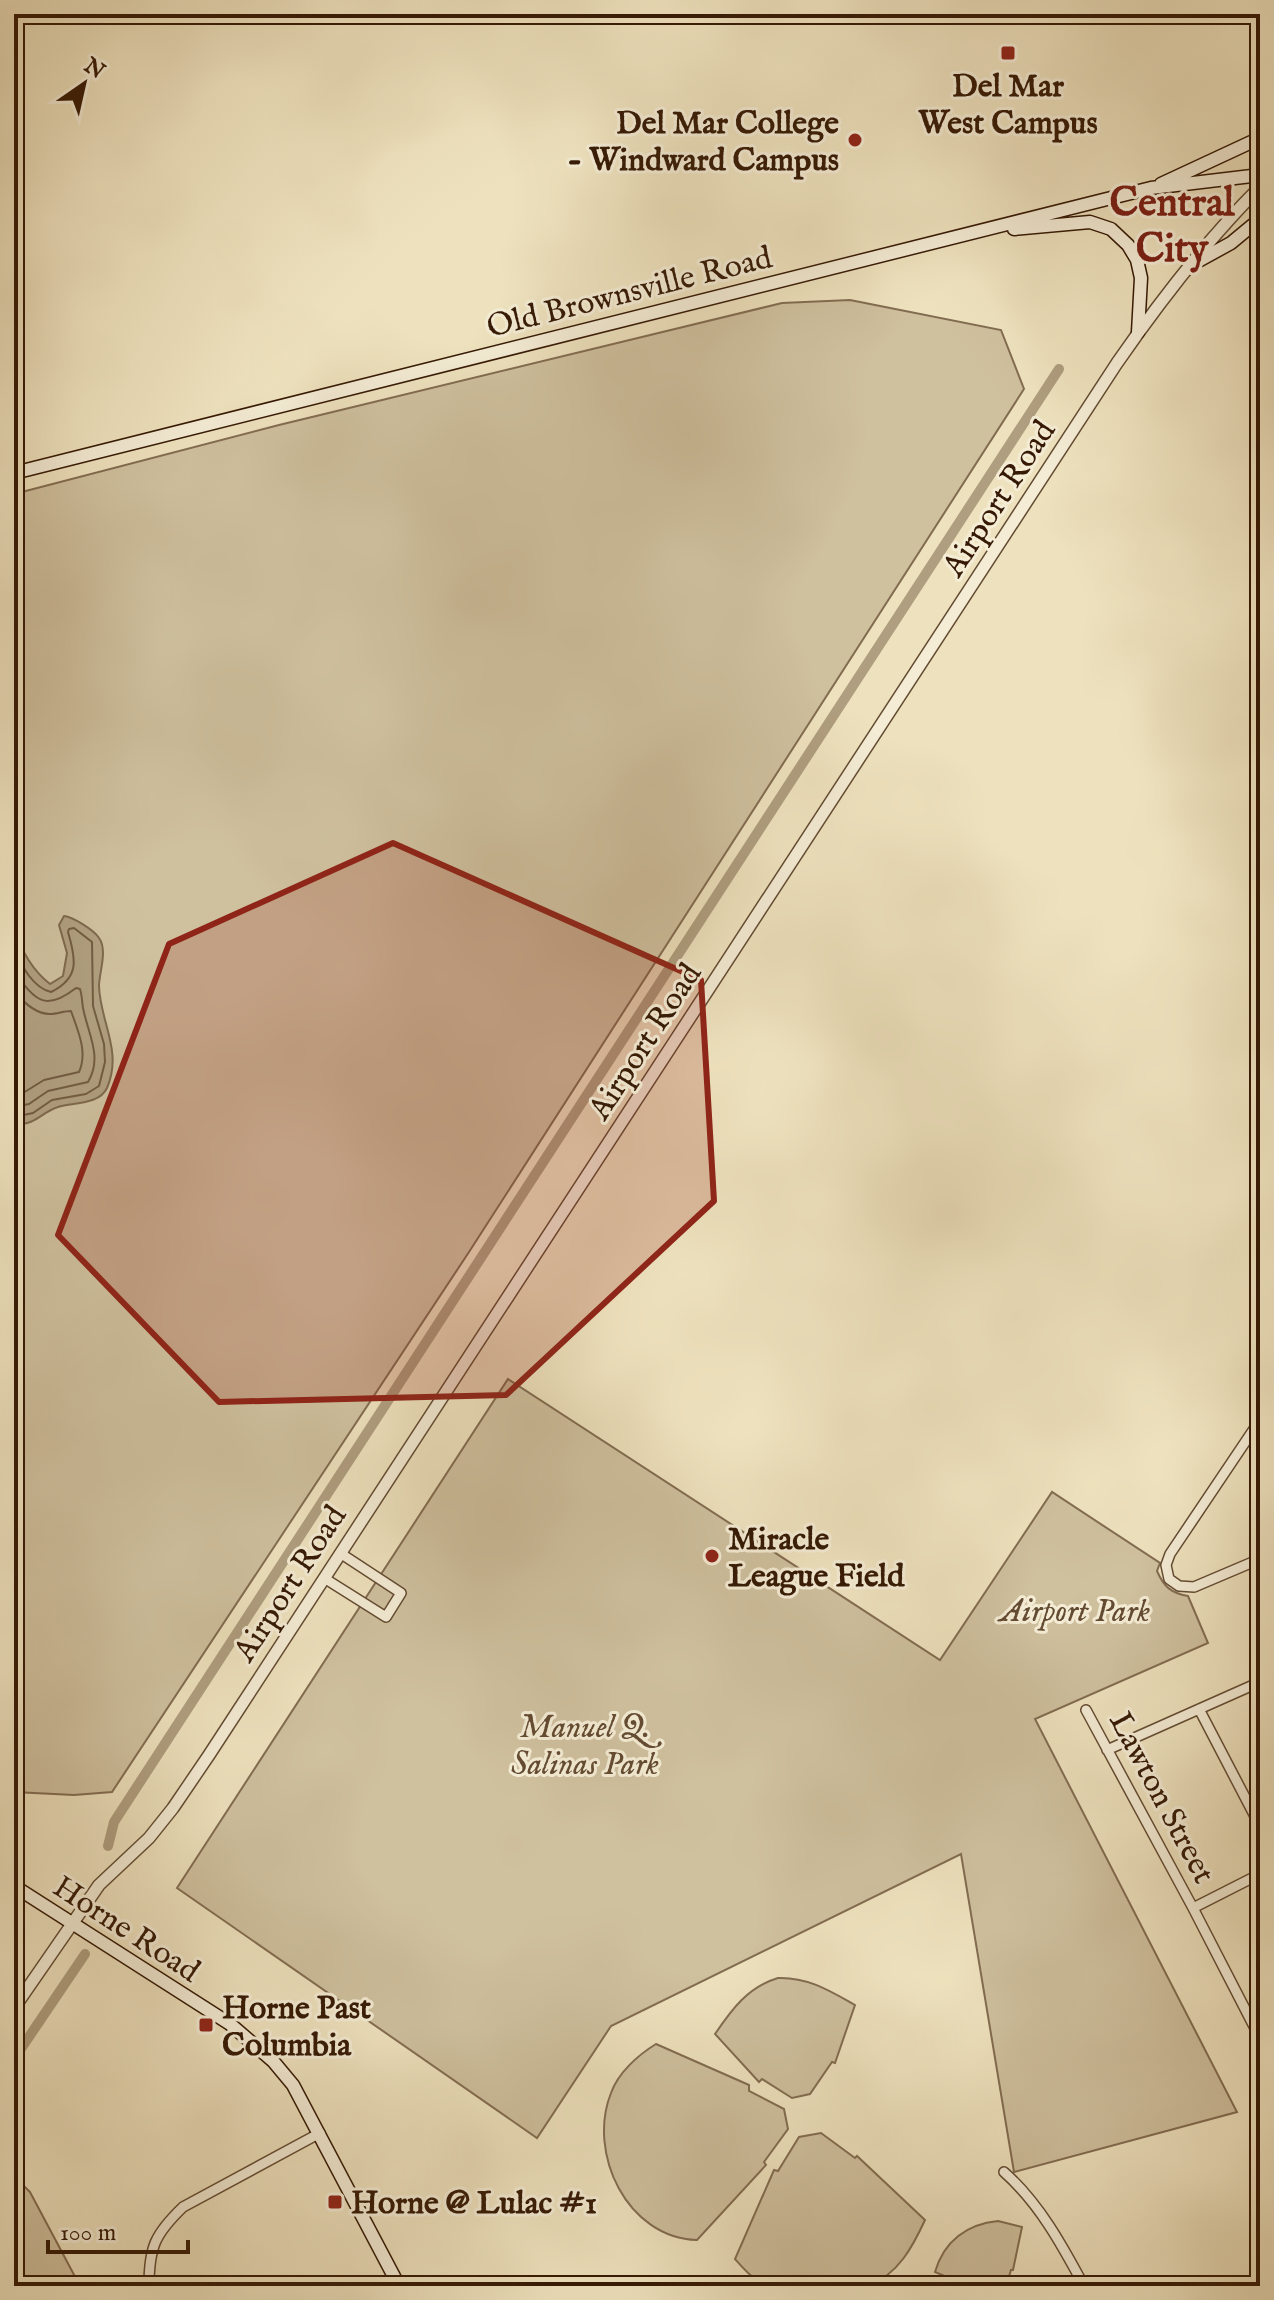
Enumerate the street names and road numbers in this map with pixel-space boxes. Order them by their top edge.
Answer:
street label: Old Brownsville Road [483,238,777,349]
street label: Airport Road [934,413,1066,586]
street label: Airport Road [580,956,712,1129]
street label: Airport Road [225,1498,357,1671]
street label: Lawton Street [1098,1705,1223,1891]
street label: Horne Road [44,1867,208,1993]

